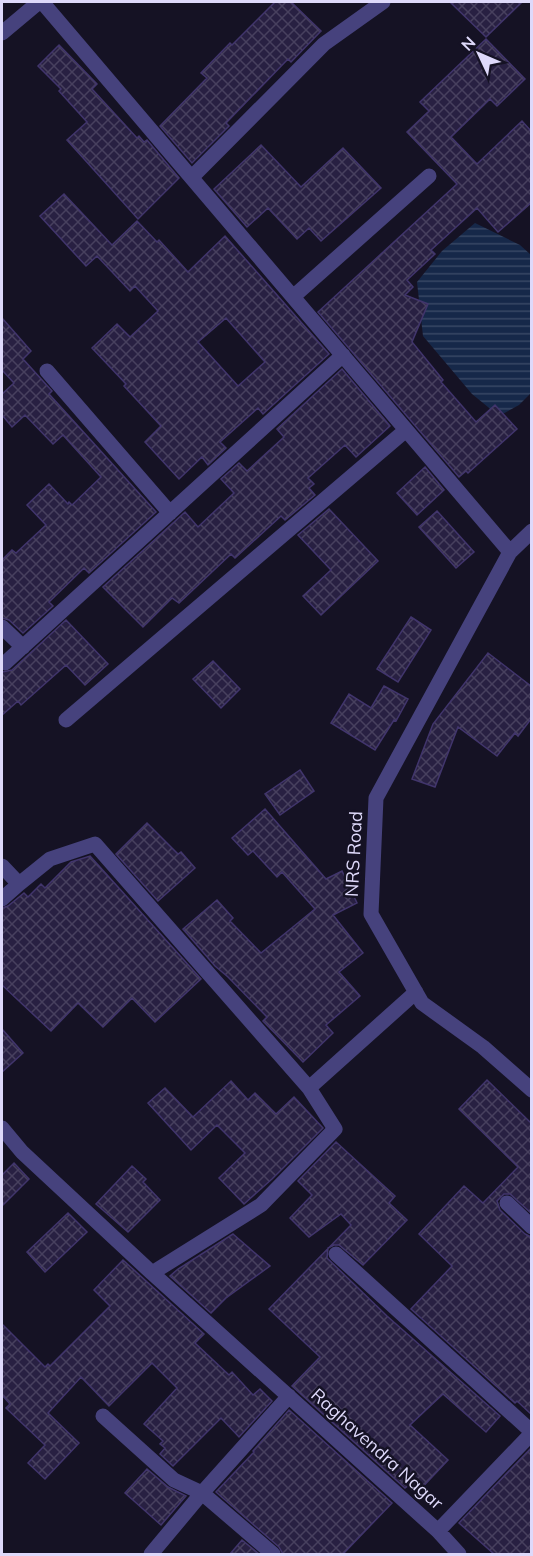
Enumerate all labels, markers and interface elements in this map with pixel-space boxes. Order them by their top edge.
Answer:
north arrow [449,24,509,84]
text: N [457,32,480,55]
street label: NRS Road [340,810,367,897]
street label: Raghavendra Nagar [306,1383,449,1514]

